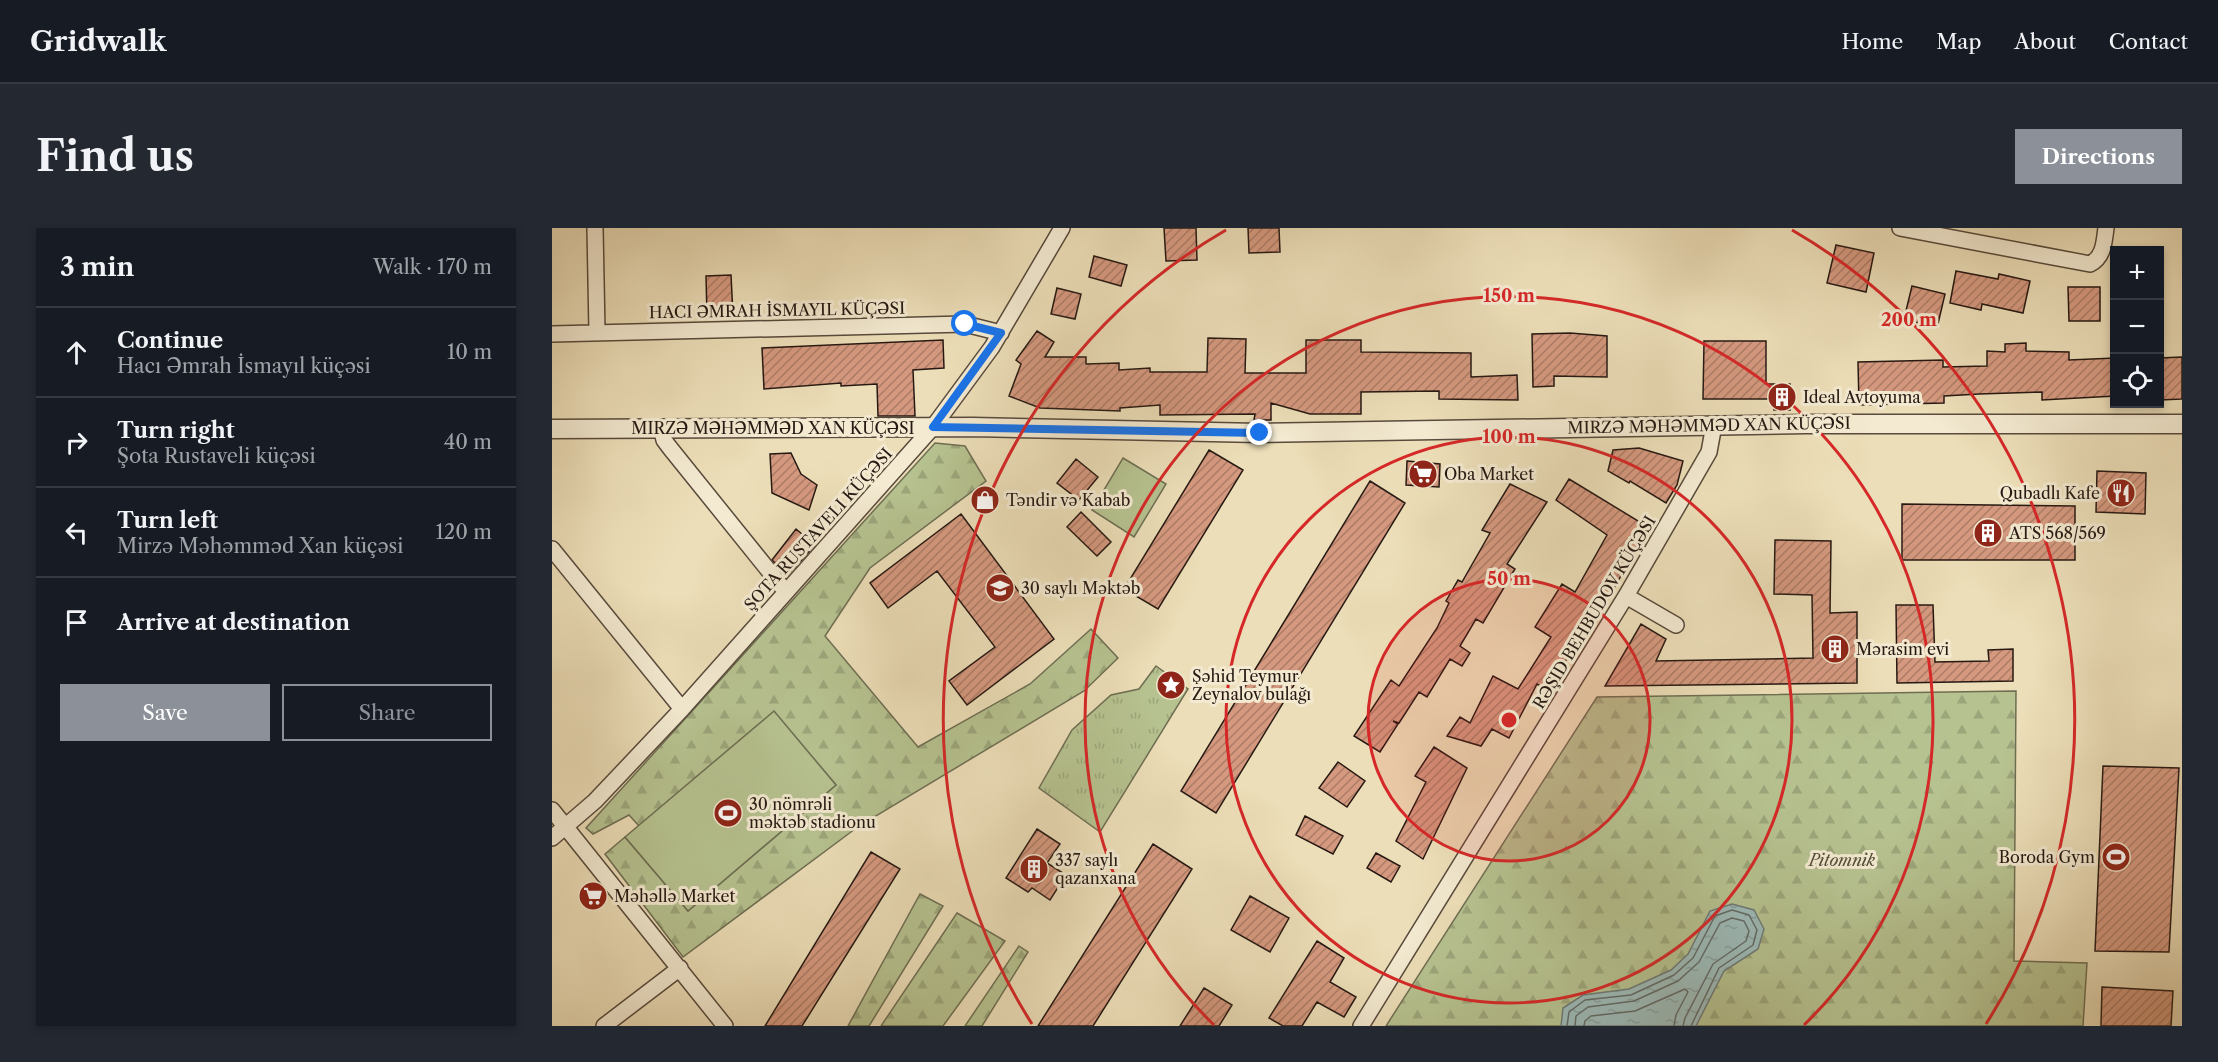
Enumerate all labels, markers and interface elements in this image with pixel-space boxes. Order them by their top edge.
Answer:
text: Gridwalk [30,24,166,58]
text: Home [1842,29,1903,54]
text: Map [1936,29,1981,54]
text: About [2014,29,2076,54]
text: Contact [2109,29,2188,54]
button: Directions [2015,129,2182,184]
text: Find us [36,130,194,182]
map controls [2110,246,2164,408]
button: + [2110,246,2164,300]
text: 3 min [60,251,134,283]
text: Walk · 170 m [373,255,492,279]
text: 150 m [1483,285,1535,307]
street label: HACI ƏMRAH İSMAYIL KÜÇƏSI [649,298,905,322]
button: − [2110,300,2164,354]
text: 200 m [1881,309,1937,331]
route start [951,310,977,336]
text: Continue [117,327,223,354]
icon: ahead [60,336,93,369]
text: 10 m [447,340,492,364]
text: Hacı Əmrah İsmayıl küçəsi [117,354,371,378]
button: locate [2110,354,2164,408]
building icon: Ideal Avtoyuma [1766,381,1798,413]
place label: Ideal Avtoyuma [1803,387,1921,407]
street label: MIRZƏ MƏHƏMMƏD XAN KÜÇƏSI [1567,413,1851,437]
text: Turn right [117,417,235,444]
street label: MIRZƏ MƏHƏMMƏD XAN KÜÇƏSI [631,418,915,438]
route end [1246,419,1272,445]
icon: right [60,426,93,459]
text: 100 m [1482,426,1536,448]
text: 40 m [444,430,492,454]
text: Şota Rustaveli küçəsi [117,444,316,468]
street label: ŞOTA RUSTAVELI KÜÇƏSI [740,444,896,614]
supermarket icon: Oba Market [1407,458,1439,490]
place label: Oba Market [1444,464,1534,484]
restaurant icon: Qubadlı Kafe [2105,477,2137,509]
place label: Qubadlı Kafe [2000,483,2100,503]
shop icon: Təndir və Kabab [969,484,1001,516]
place label: Təndir və Kabab [1006,490,1130,510]
text: Turn left [117,507,218,534]
street label: RƏŞID BEHBUDOV KÜÇƏSI [1528,512,1660,712]
icon: left [60,516,93,549]
building icon: ATS 568/569 [1972,517,2004,549]
text: 120 m [435,520,492,544]
place label: ATS 568/569 [2008,523,2106,543]
text: Mirzə Məhəmməd Xan küçəsi [117,534,403,558]
text: 50 m [1487,568,1531,590]
school or university icon: 30 saylı Məktəb [984,572,1016,604]
place label: 30 saylı Məktəb [1021,578,1140,598]
icon: arrive [60,606,93,639]
text: Arrive at destination [117,609,350,636]
building icon: Mərasim evi [1819,633,1851,665]
place label: Mərasim evi [1856,639,1949,659]
place label: Şəhid Teymur Zeynalov bulağı [1192,666,1311,704]
place icon: Şəhid Teymur Zeynalov bulağı [1155,669,1187,701]
button: Save [60,684,270,741]
button: Share [282,684,492,741]
centre of rings [1499,710,1519,730]
place label: 30 nömrəli məktəb stadionu [749,794,876,832]
sports icon: 30 nömrəli məktəb stadionu [712,797,744,829]
sports icon: Boroda Gym [2100,841,2132,873]
place label: Boroda Gym [1999,847,2095,867]
place label: 337 saylı qazanxana [1055,850,1137,888]
park label: Pitomnik [1807,850,1876,870]
building icon: 337 saylı qazanxana [1018,853,1050,885]
supermarket icon: Məhəllə Market [577,880,609,912]
place label: Məhəllə Market [614,886,735,906]

